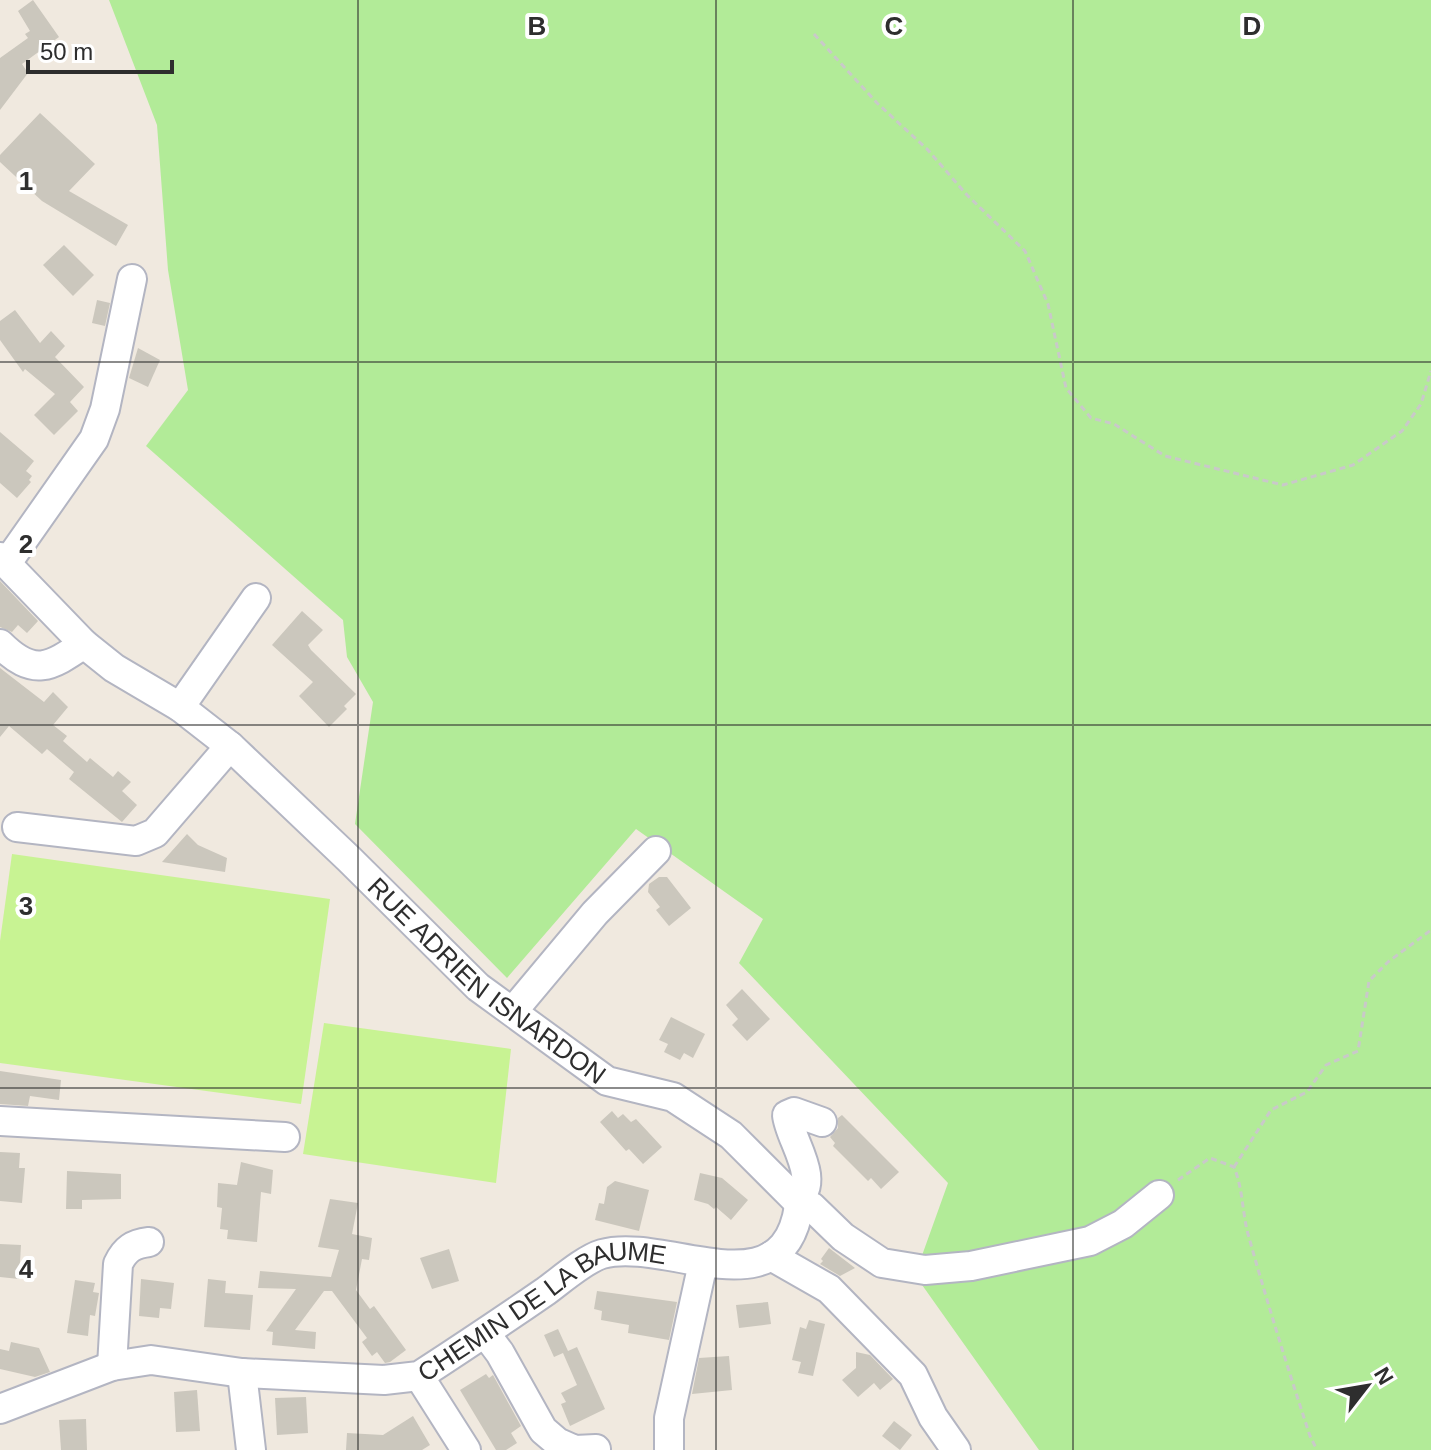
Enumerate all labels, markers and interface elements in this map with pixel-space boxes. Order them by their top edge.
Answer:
text: B [528,11,546,41]
text: C [885,11,904,41]
text: D [1243,11,1261,41]
scale bar [28,24,172,74]
text: 50 m [40,38,93,65]
text: 1 [19,166,33,196]
text: 2 [19,529,33,559]
street label: RUE ADRIEN ISNARDON [362,871,612,1090]
text: 3 [19,891,33,921]
street label: CHEMIN DE LA BAUME [412,1236,668,1388]
text: 4 [19,1254,34,1284]
north arrow [1327,1346,1407,1426]
text: N [1369,1363,1399,1389]

